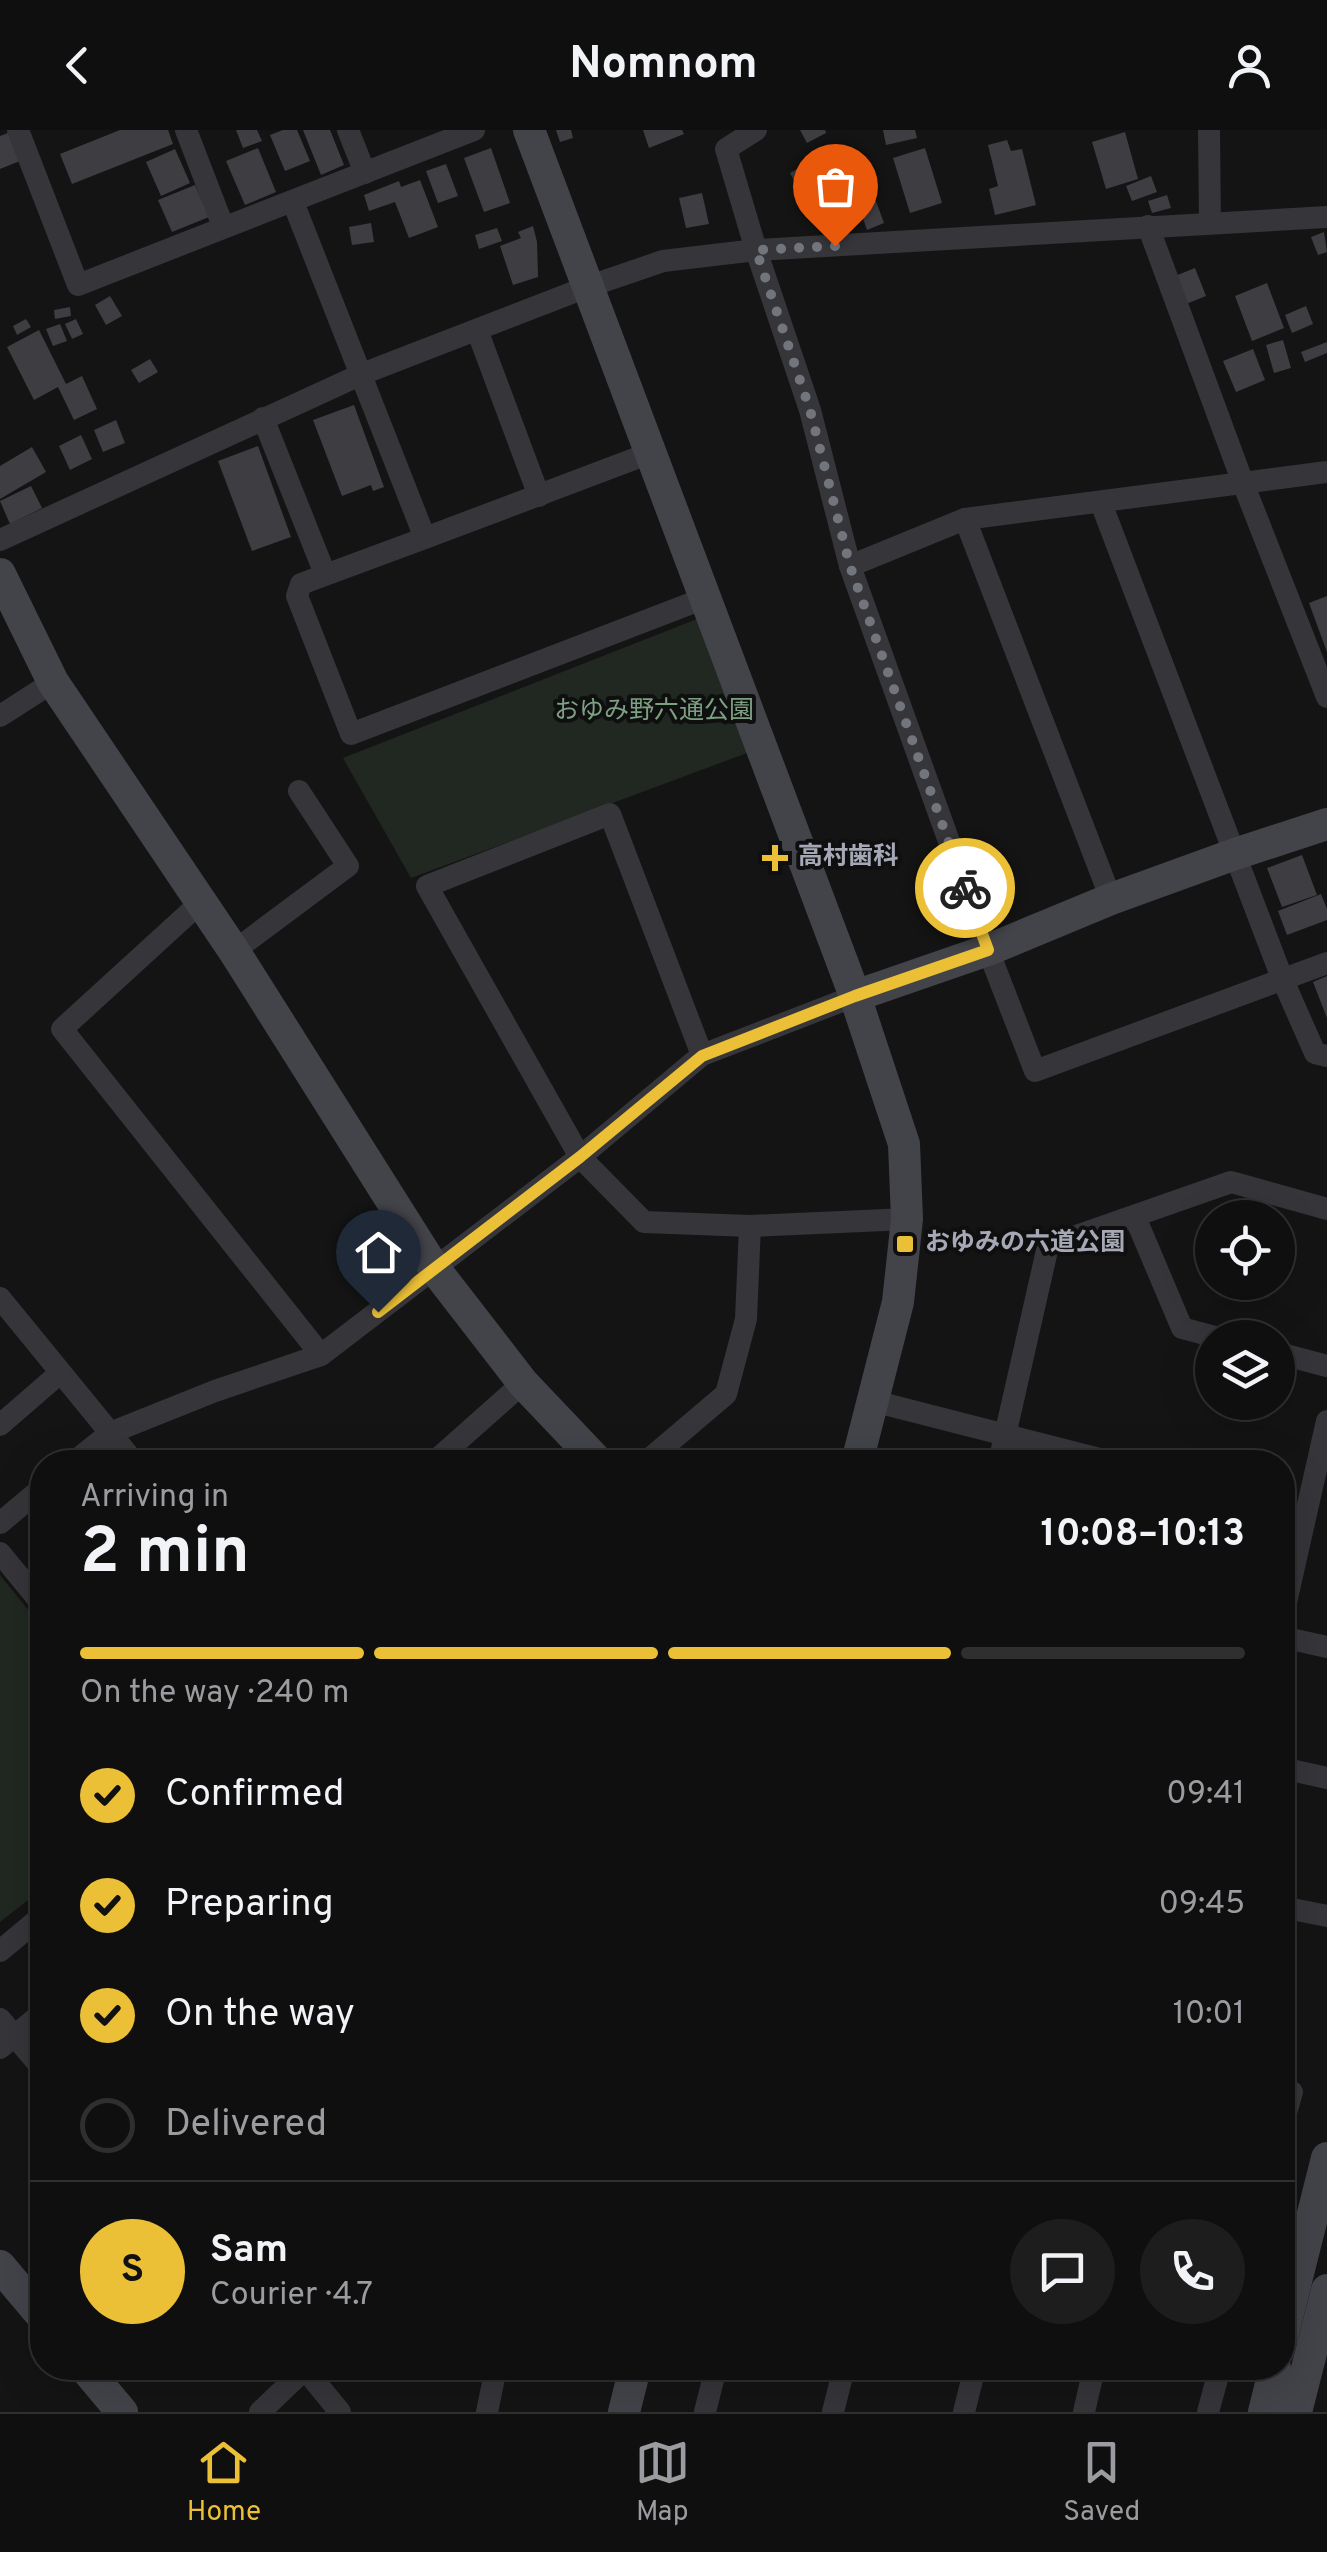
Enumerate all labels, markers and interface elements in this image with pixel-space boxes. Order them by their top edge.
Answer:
text: Nomnom [569,37,758,94]
icon: back [50,38,105,93]
icon: person [1222,38,1277,93]
pin [793,144,878,247]
icon: bag [808,159,863,214]
park label: おゆみ野六通公園 [554,696,754,728]
courier [915,838,1015,938]
place label: 高村歯科 [798,842,898,874]
marker: 高村歯科 [762,845,788,871]
icon: bike [938,861,993,916]
map controls [1195,1200,1295,1420]
button: locate [1195,1200,1295,1300]
pin [336,1210,421,1313]
icon: home [351,1225,406,1280]
place label: おゆみの六道公園 [925,1228,1125,1260]
marker: おゆみの六道公園 [894,1233,916,1255]
button: layers [1195,1320,1295,1420]
text: Arriving in [80,1478,229,1518]
text: 10:08–10:13 [1040,1511,1245,1560]
text: 2 min [80,1514,250,1596]
text: On the way · 240 m [80,1674,349,1714]
icon: check [80,1768,135,1823]
text: Confirmed [165,1771,344,1820]
text: 09:41 [1166,1775,1245,1815]
icon: check [80,1878,135,1933]
text: Preparing [165,1881,334,1930]
text: 09:45 [1158,1885,1245,1925]
icon: check [80,1988,135,2043]
text: On the way [165,1991,355,2040]
text: 10:01 [1173,1995,1245,2035]
text: Delivered [165,2101,327,2150]
button: chat [1010,2219,1115,2324]
button: phone [1140,2219,1245,2324]
text: Sam [210,2227,288,2276]
text: S [121,2247,144,2296]
text: Courier · 4.7 [210,2276,373,2316]
tab: Home [187,2435,261,2531]
tab: Map [635,2435,690,2531]
tab: Saved [1063,2435,1140,2531]

